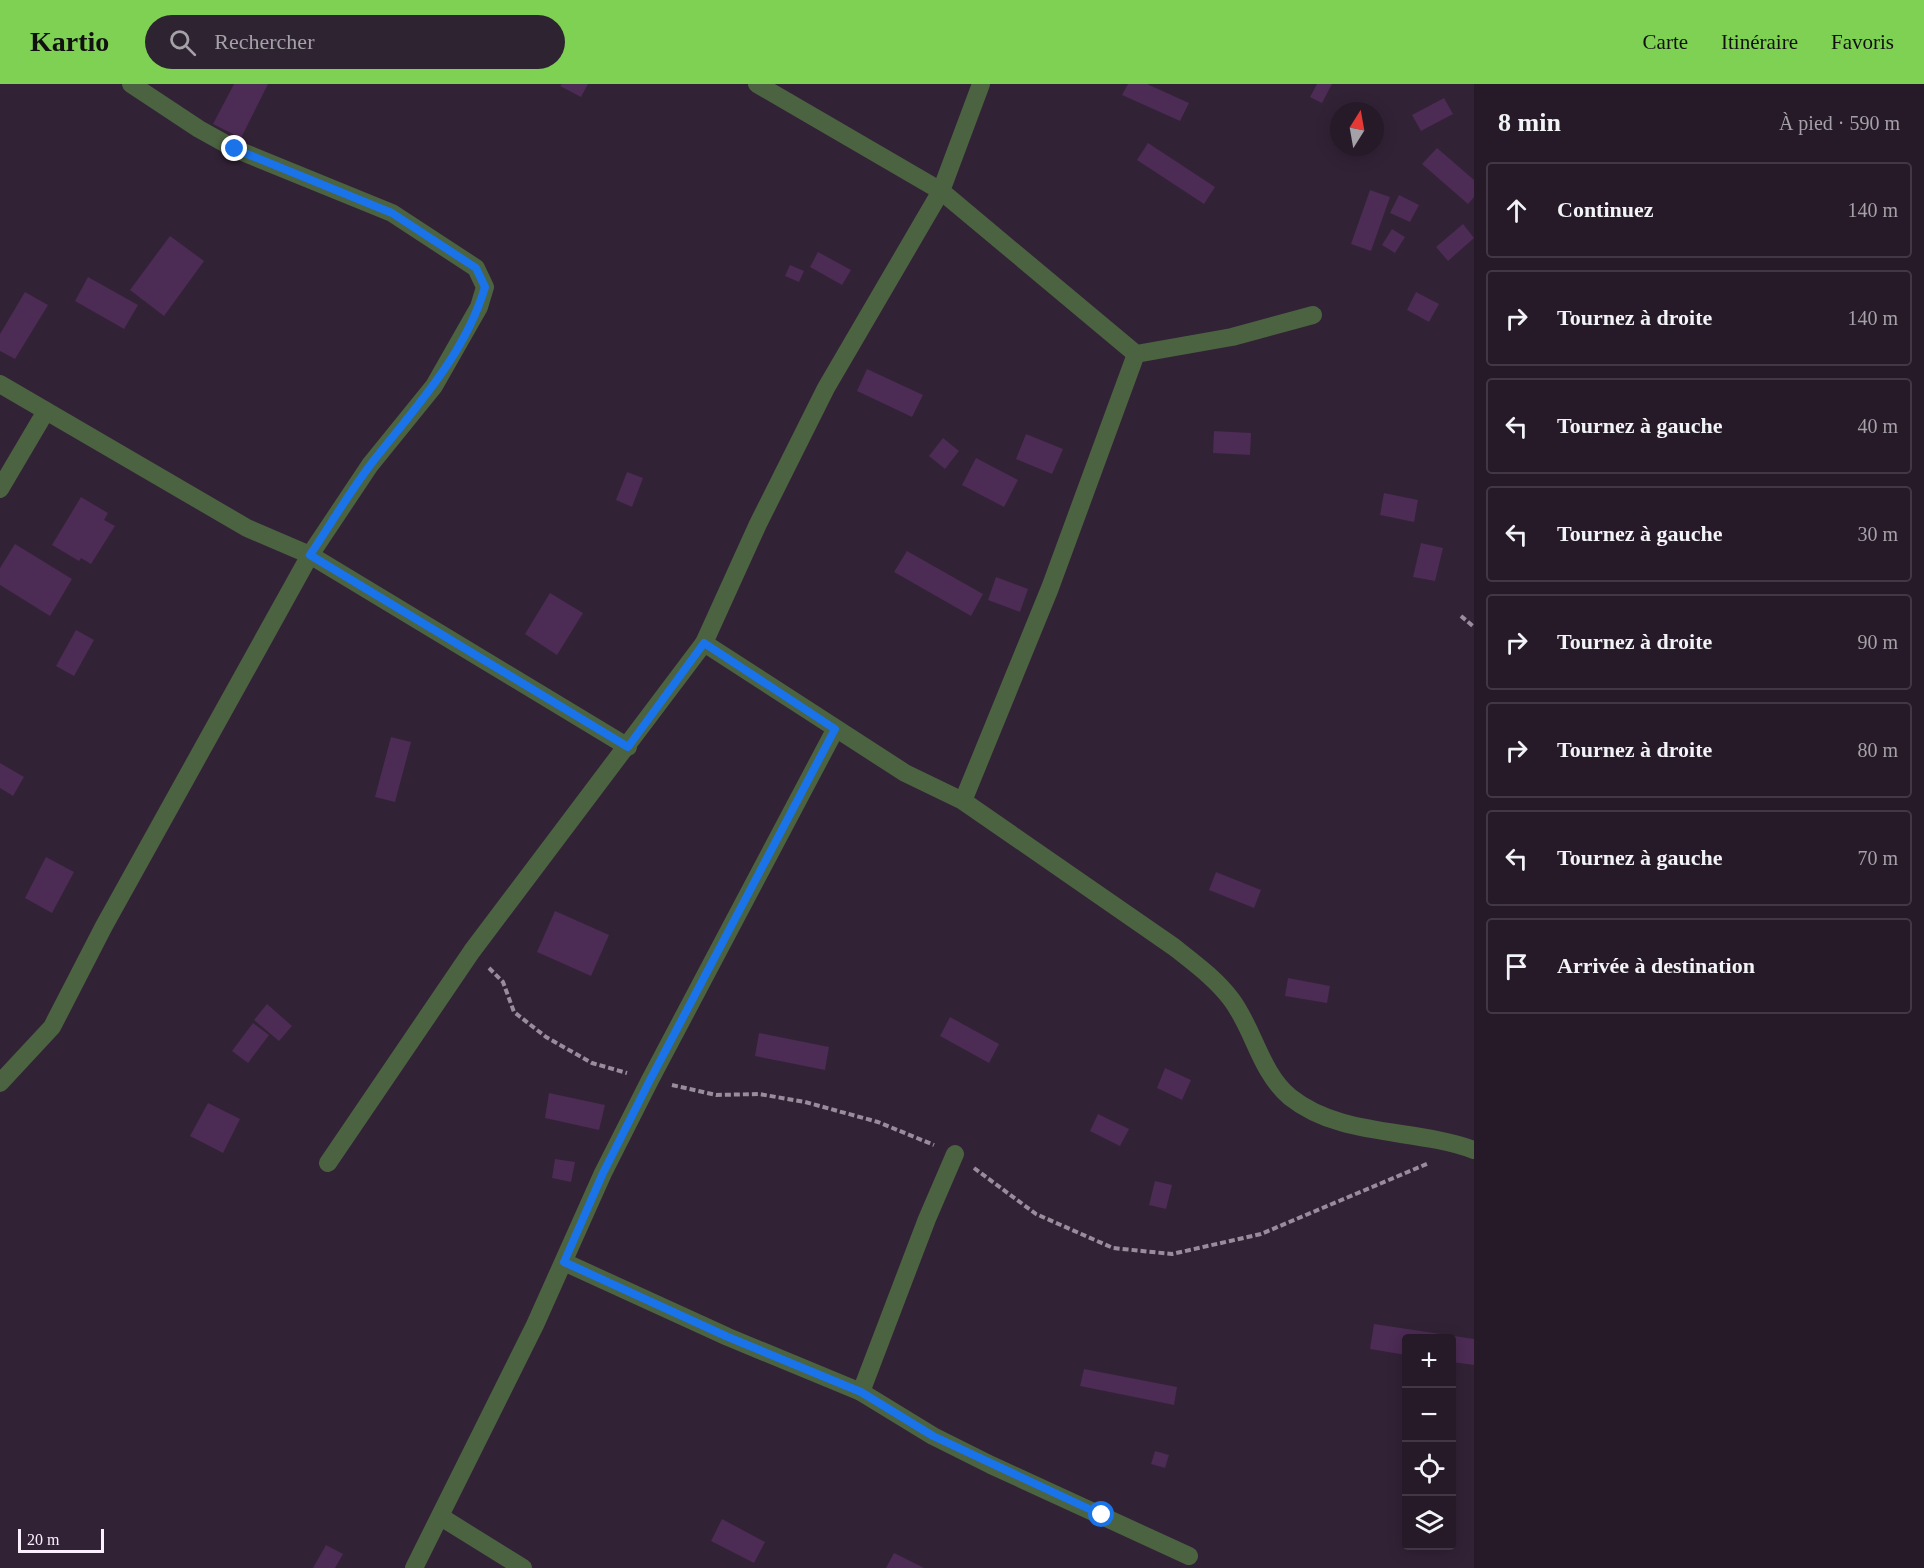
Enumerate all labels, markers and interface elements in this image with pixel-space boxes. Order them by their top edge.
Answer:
search box [145,15,565,69]
text: Kartio [30,26,109,57]
icon: search [166,26,199,59]
text: Rechercher [214,29,314,54]
text: Carte [1643,30,1688,54]
text: Itinéraire [1721,30,1798,54]
text: Favoris [1831,30,1894,54]
north arrow [1330,102,1384,156]
text: 8 min [1498,108,1561,137]
text: À pied · 590 m [1779,112,1900,134]
route end [221,135,247,161]
icon: ahead [1500,194,1533,227]
text: Continuez [1557,197,1654,222]
text: 140 m [1847,199,1898,221]
icon: right [1500,302,1533,335]
text: Tournez à droite [1557,305,1712,330]
text: 140 m [1847,307,1898,329]
icon: left [1500,410,1533,443]
text: Tournez à gauche [1557,413,1722,438]
text: 40 m [1857,415,1898,437]
icon: left [1500,518,1533,551]
text: Tournez à gauche [1557,521,1722,546]
text: 30 m [1857,523,1898,545]
icon: right [1500,626,1533,659]
text: Tournez à droite [1557,629,1712,654]
text: 90 m [1857,631,1898,653]
icon: right [1500,734,1533,767]
text: Tournez à droite [1557,737,1712,762]
text: 80 m [1857,739,1898,761]
icon: left [1500,842,1533,875]
text: Tournez à gauche [1557,845,1722,870]
text: 70 m [1857,847,1898,869]
icon: arrive [1500,950,1533,983]
text: Arrivée à destination [1557,953,1755,978]
map controls [1402,1334,1456,1550]
button: + [1402,1334,1456,1388]
button: − [1402,1388,1456,1442]
button: locate [1402,1442,1456,1496]
button: layers [1402,1496,1456,1550]
route start [1088,1501,1114,1527]
scale bar [18,1526,104,1554]
text: 20 m [27,1531,59,1548]

